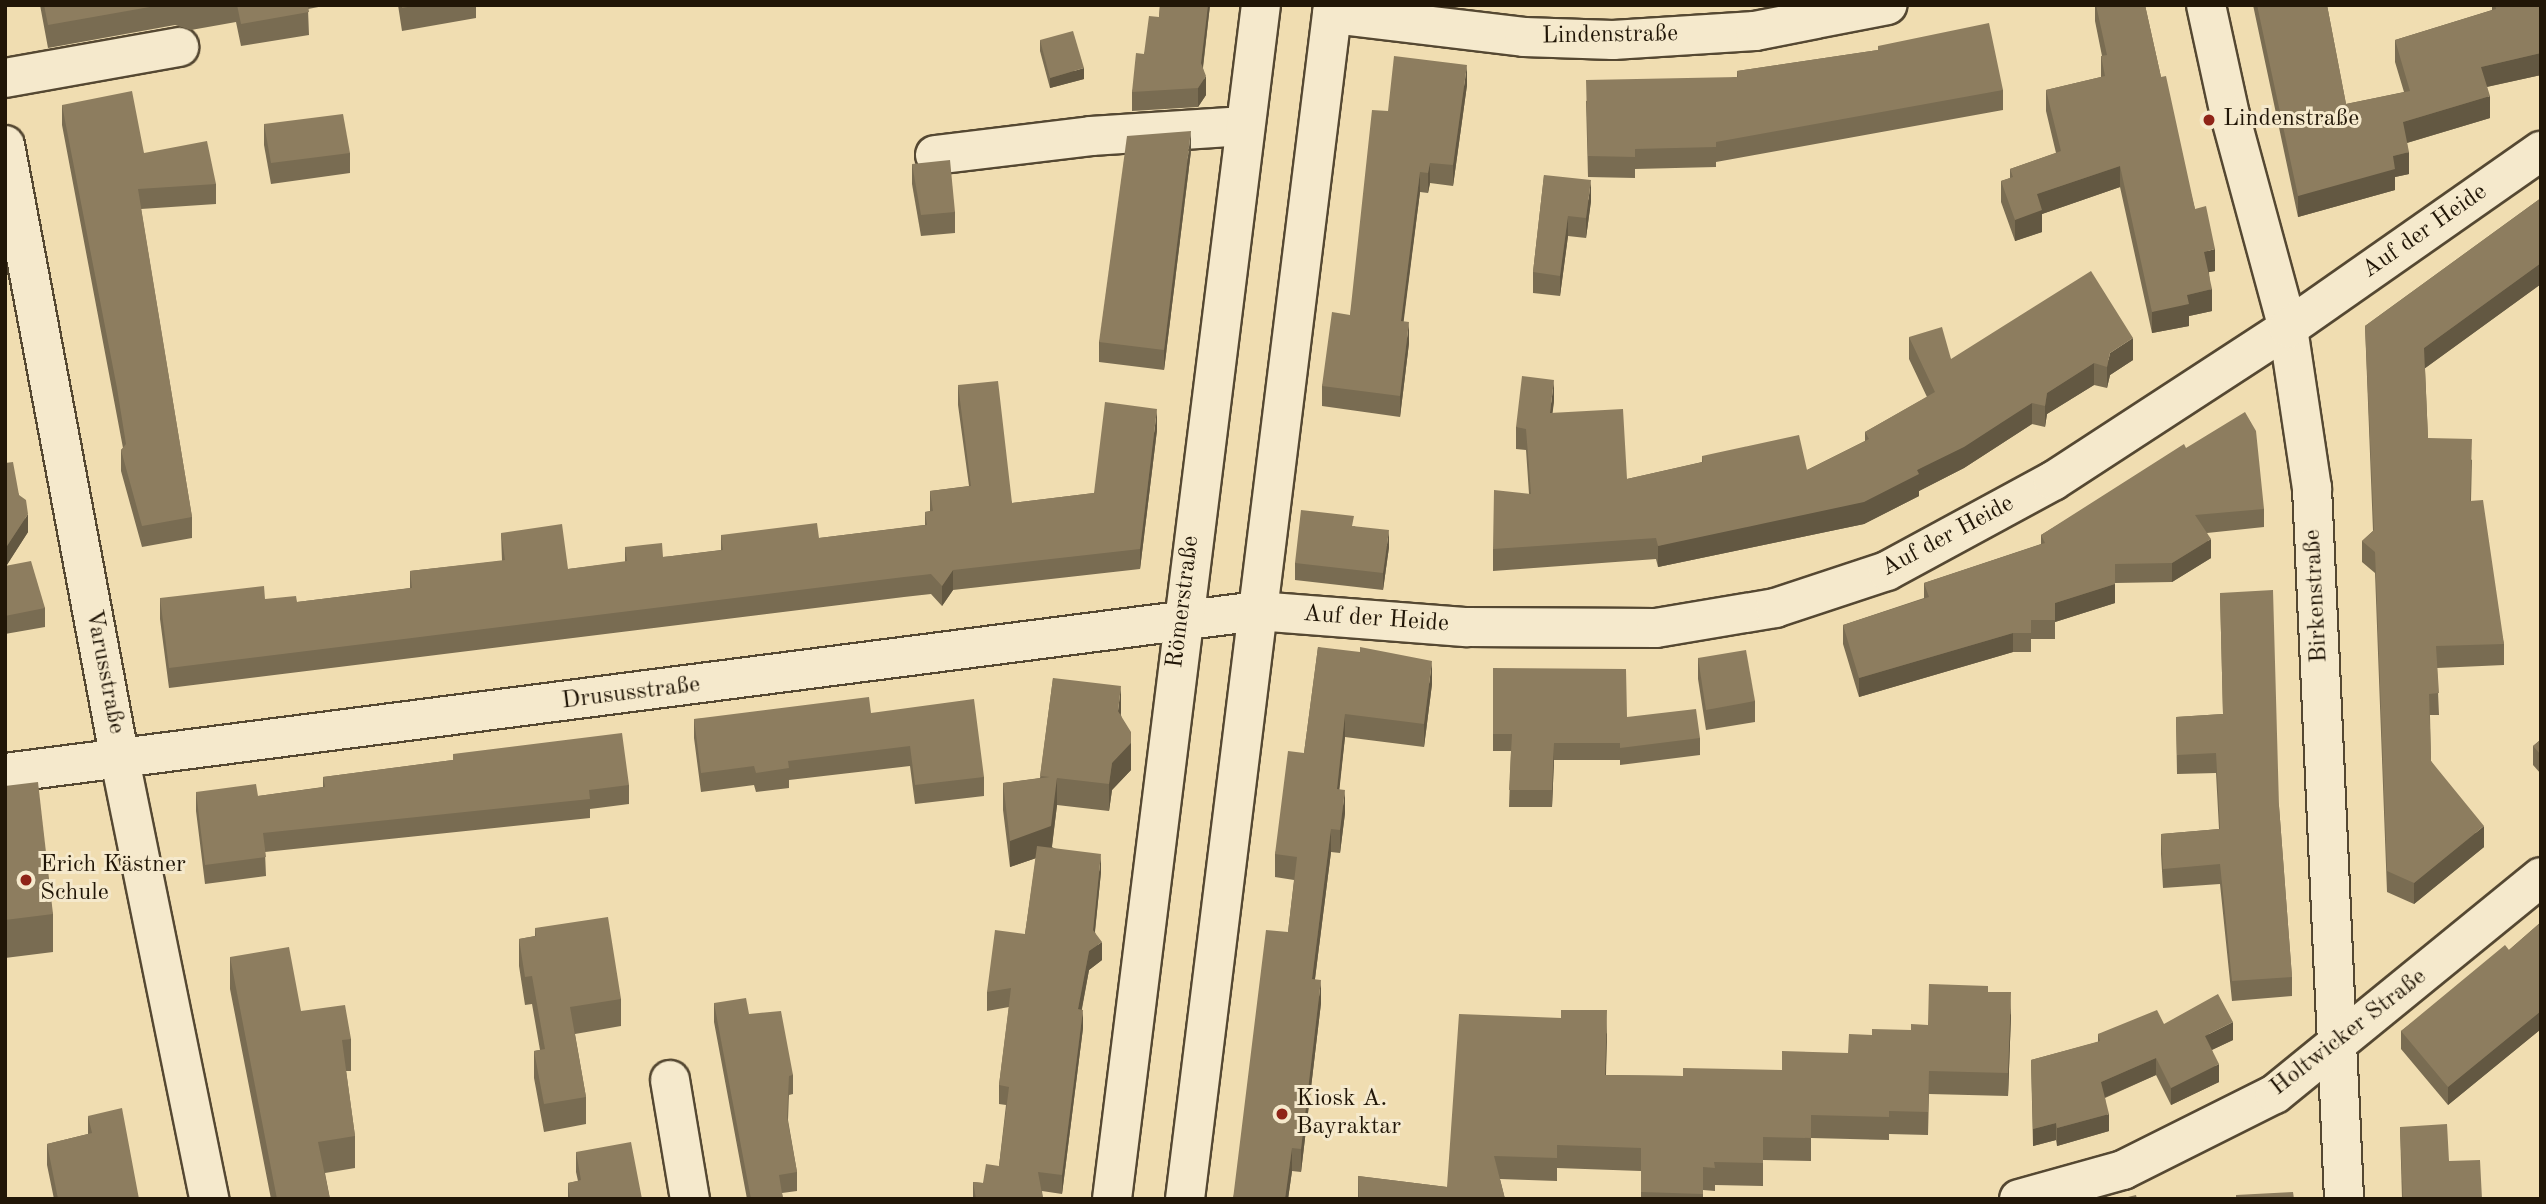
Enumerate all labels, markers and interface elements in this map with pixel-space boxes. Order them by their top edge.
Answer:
street label: Lindenstraße [1542,20,1678,52]
place label: Lindenstraße [2223,106,2359,134]
marker: Lindenstraße [2201,112,2217,128]
street label: Auf der Heide [2357,178,2493,286]
street label: Auf der Heide [1877,490,2019,584]
street label: Birkenstraße [2299,529,2335,663]
street label: Römerstraße [1162,534,1206,670]
street label: Auf der Heide [1302,601,1450,639]
street label: Varusstraße [78,608,130,736]
street label: Drususstraße [560,671,702,717]
place label: Erich Kästner Schule [40,852,186,908]
marker: Erich Kästner Schule [18,872,34,888]
street label: Holtwicker Straße [2265,963,2433,1103]
place label: Kiosk A. Bayraktar [1296,1086,1401,1142]
marker: Kiosk A. Bayraktar [1274,1106,1290,1122]

